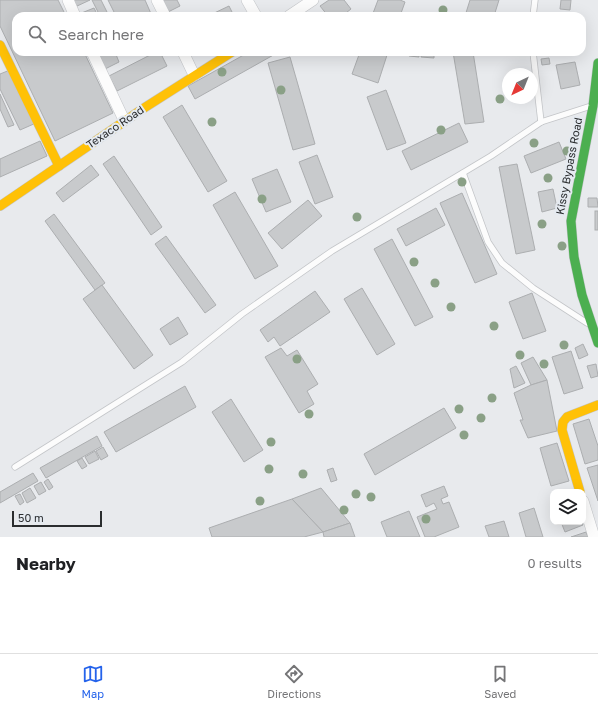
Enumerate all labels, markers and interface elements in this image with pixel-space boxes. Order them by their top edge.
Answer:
search box [12,12,586,56]
icon: search [26,23,48,45]
text: Search here [58,25,144,43]
north arrow [502,68,538,104]
street label: Texaco Road [84,103,146,151]
street label: Kissy Bypass Road [553,116,584,216]
map controls [550,489,586,525]
button: layers [550,489,586,525]
scale bar [12,509,102,528]
text: 50 m [18,511,44,524]
text: Nearby [16,553,76,574]
text: 0 results [527,555,582,571]
tab: Map [82,663,104,700]
tab: Directions [267,663,321,700]
tab: Saved [484,663,516,700]

